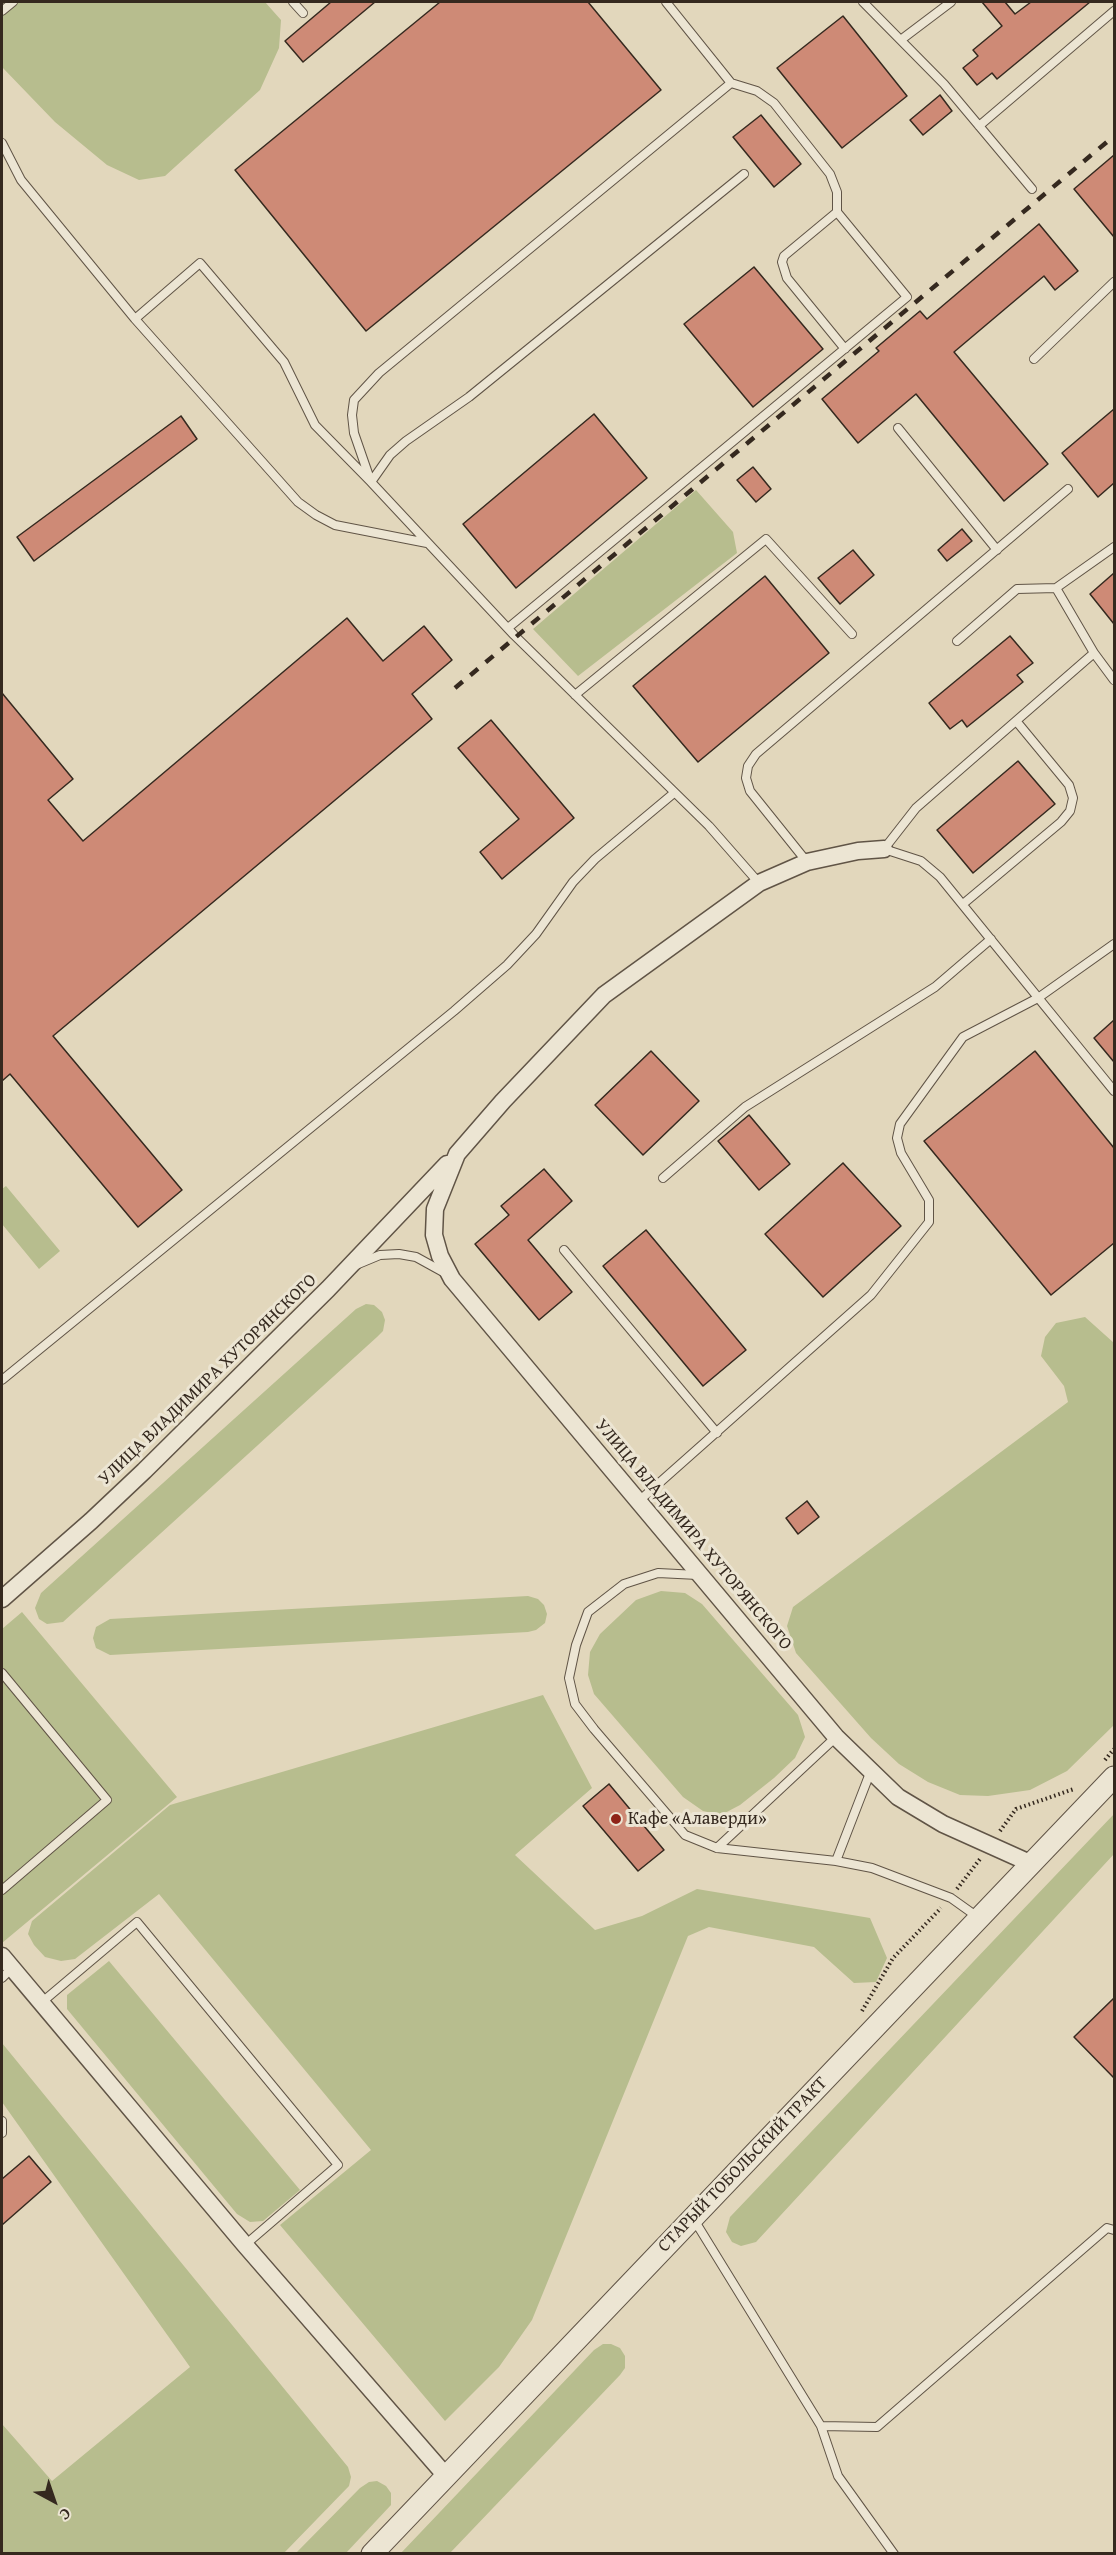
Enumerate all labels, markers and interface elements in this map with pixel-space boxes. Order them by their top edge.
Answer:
street label: УЛИЦА ВЛАДИМИРА ХУТОРЯНСКОГО [94,1270,322,1490]
street label: УЛИЦА ВЛАДИМИРА ХУТОРЯНСКОГО [590,1415,796,1655]
place label: Кафе «Алаверди» [628,1808,767,1830]
marker: Кафе «Алаверди» [609,1812,623,1826]
street label: СТАРЫЙ ТОБОЛЬСКИЙ ТРАКТ [654,2073,832,2257]
north arrow [24,2471,84,2531]
text: С [54,2503,77,2527]

